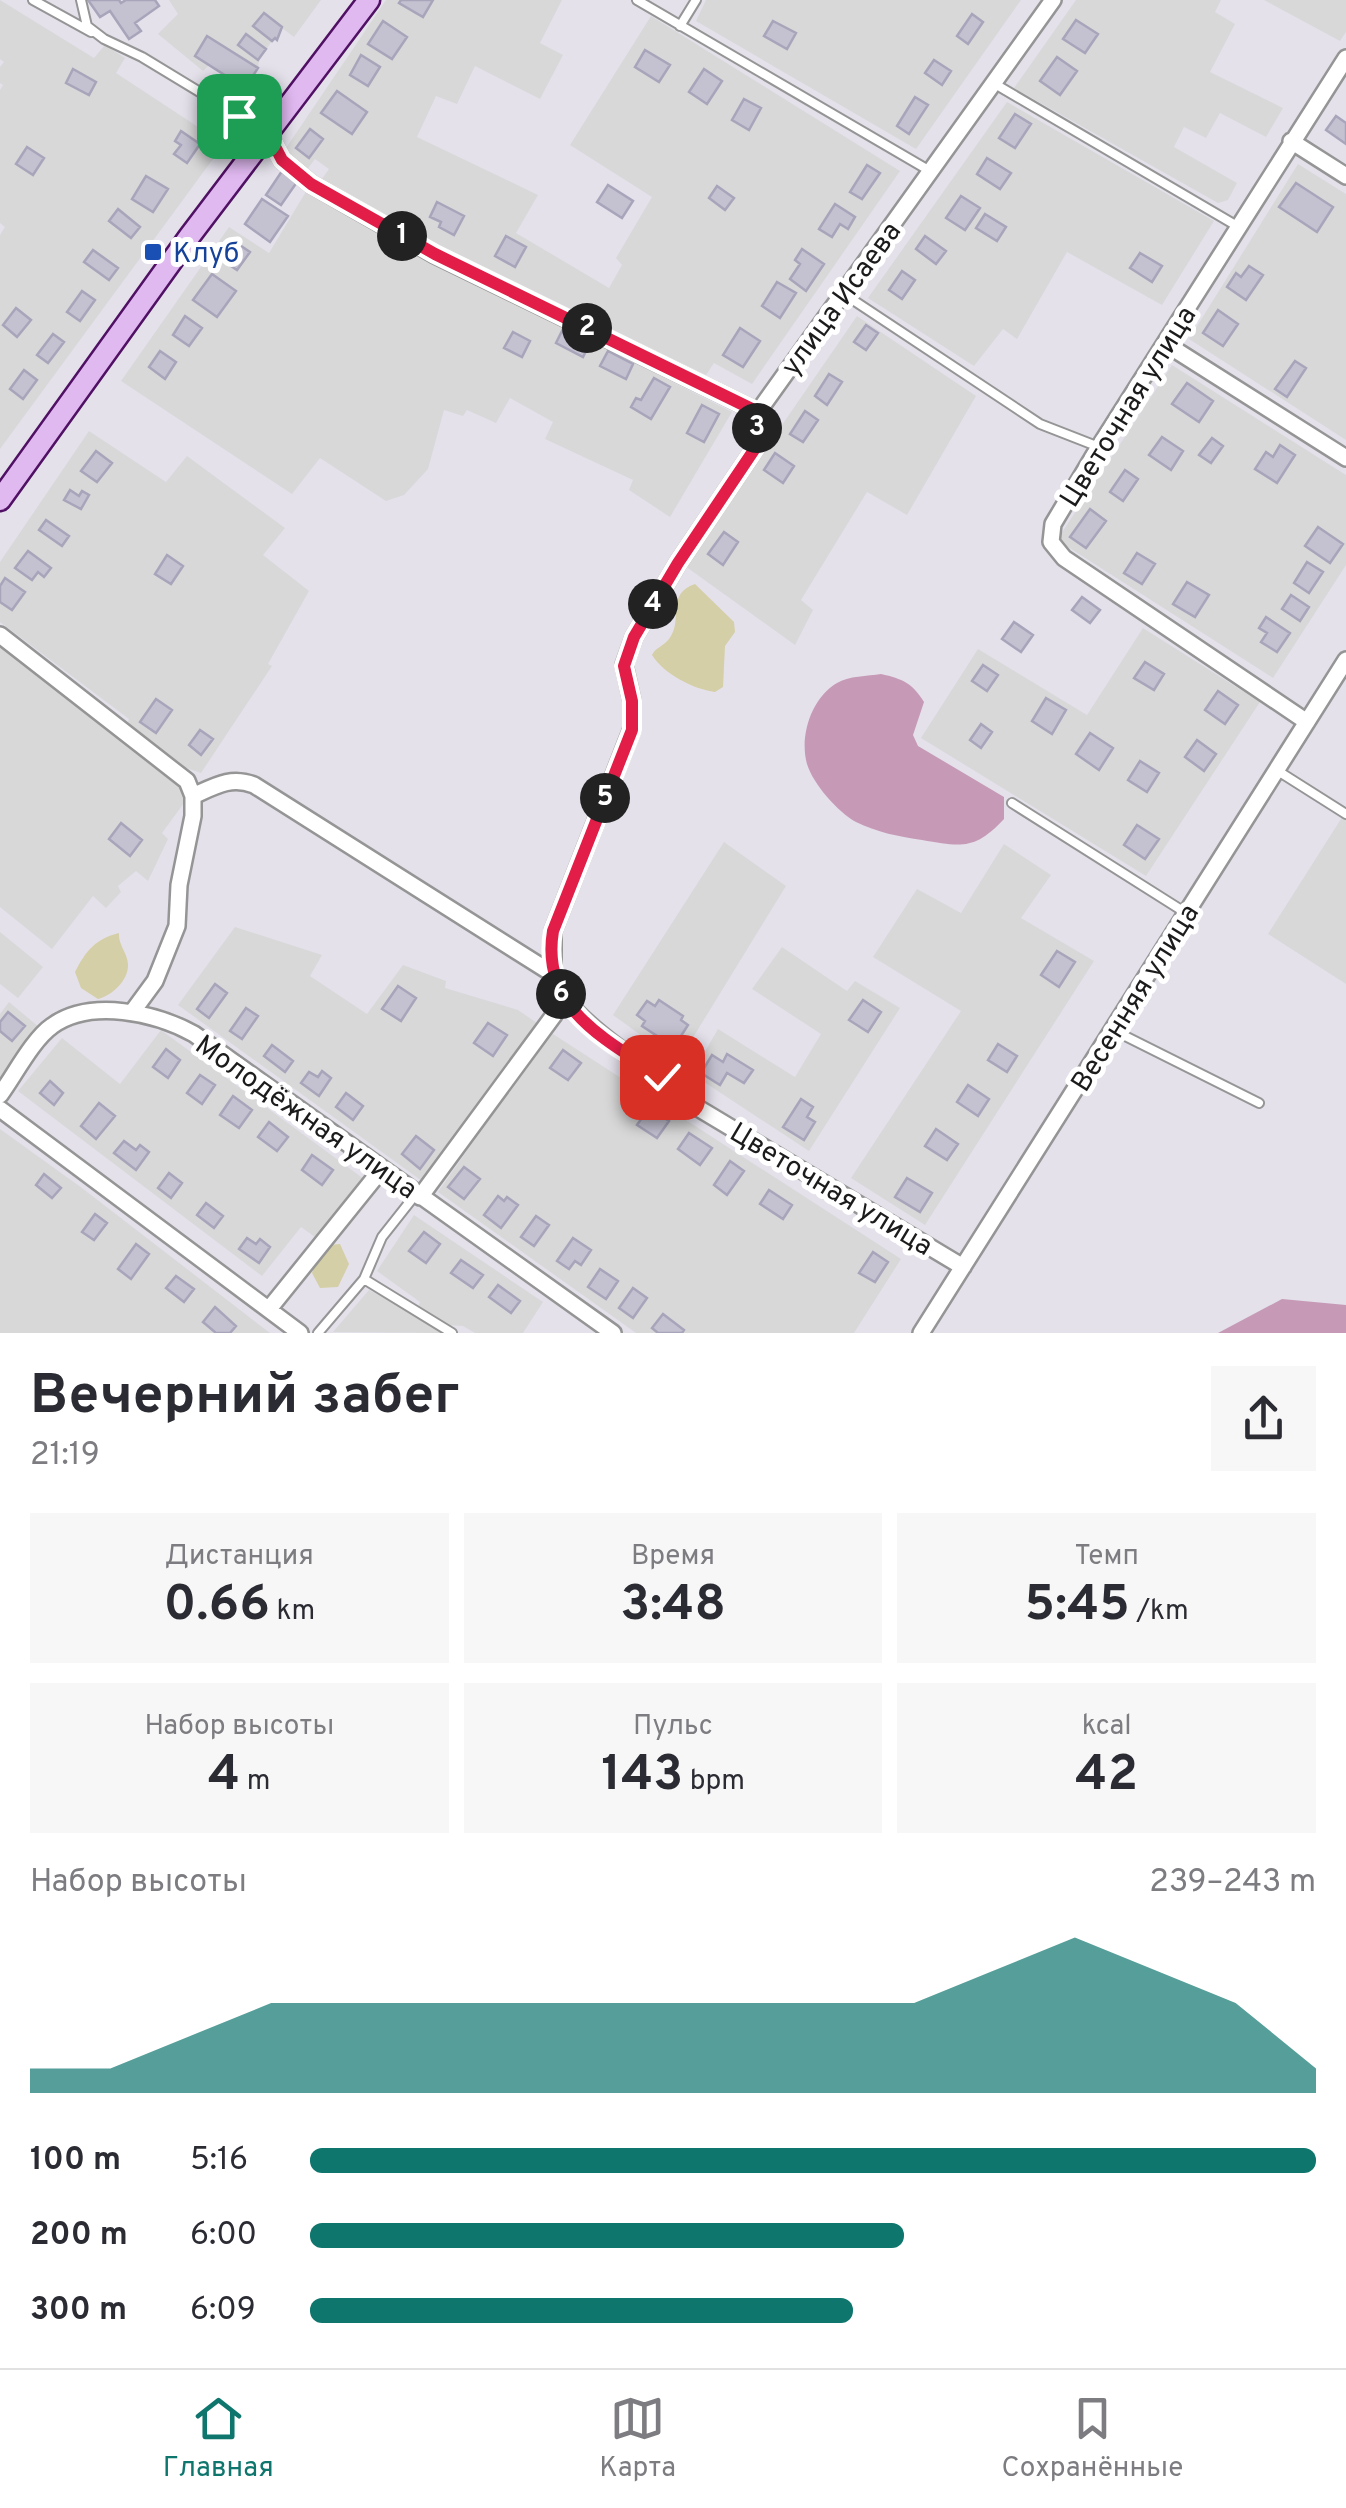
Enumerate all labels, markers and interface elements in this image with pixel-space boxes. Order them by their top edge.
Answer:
pin [197,74,282,159]
icon: arrive [212,89,267,144]
pin: 1 [377,211,427,261]
street label: улица Исаева [774,216,910,384]
text: 1 [396,218,408,254]
place label: Клуб [173,237,240,273]
marker: Клуб [142,241,164,263]
street label: Цветочная улица [1053,300,1206,515]
pin: 2 [562,303,612,353]
text: 2 [578,310,596,346]
pin: 3 [732,403,782,453]
text: 3 [749,410,765,446]
pin: 4 [628,579,678,629]
text: 4 [644,586,662,622]
pin: 5 [580,773,630,823]
text: 5 [596,780,614,816]
street label: Весенняя улица [1064,898,1209,1099]
pin: 6 [536,969,586,1019]
text: 6 [552,976,570,1012]
street label: Молодёжная улица [187,1028,423,1209]
pin [620,1035,705,1120]
icon: check [635,1050,690,1105]
street label: Цветочная улица [722,1116,939,1265]
text: Вечерний забег [30,1363,459,1433]
button: share [1211,1366,1316,1471]
text: 21:19 [30,1436,100,1476]
text: Дистанция [165,1539,314,1575]
text: Время [631,1539,715,1575]
text: Темп [1074,1539,1139,1575]
text: 0.66 [163,1575,270,1638]
text: 3:48 [620,1575,726,1638]
text: 5:45 [1025,1575,1130,1638]
text: km [270,1594,315,1630]
text: /km [1130,1594,1189,1630]
text: Набор высоты [144,1709,334,1745]
text: Пульс [633,1709,713,1745]
text: kcal [1082,1709,1132,1745]
text: 4 [208,1745,240,1808]
text: 143 [601,1745,683,1808]
text: 42 [1075,1745,1138,1808]
text: m [240,1764,271,1800]
text: bpm [683,1764,745,1800]
text: Набор высоты [30,1863,247,1903]
text: 239–243 m [1149,1863,1316,1903]
text: 100 m [30,2141,121,2181]
text: 5:16 [190,2141,248,2181]
text: 200 m [30,2216,128,2256]
text: 6:00 [190,2216,257,2256]
text: 300 m [30,2291,127,2331]
text: 6:09 [190,2291,256,2331]
tab: Главная [163,2391,274,2487]
tab: Карта [599,2391,676,2487]
tab: Сохранённые [1002,2391,1183,2487]

